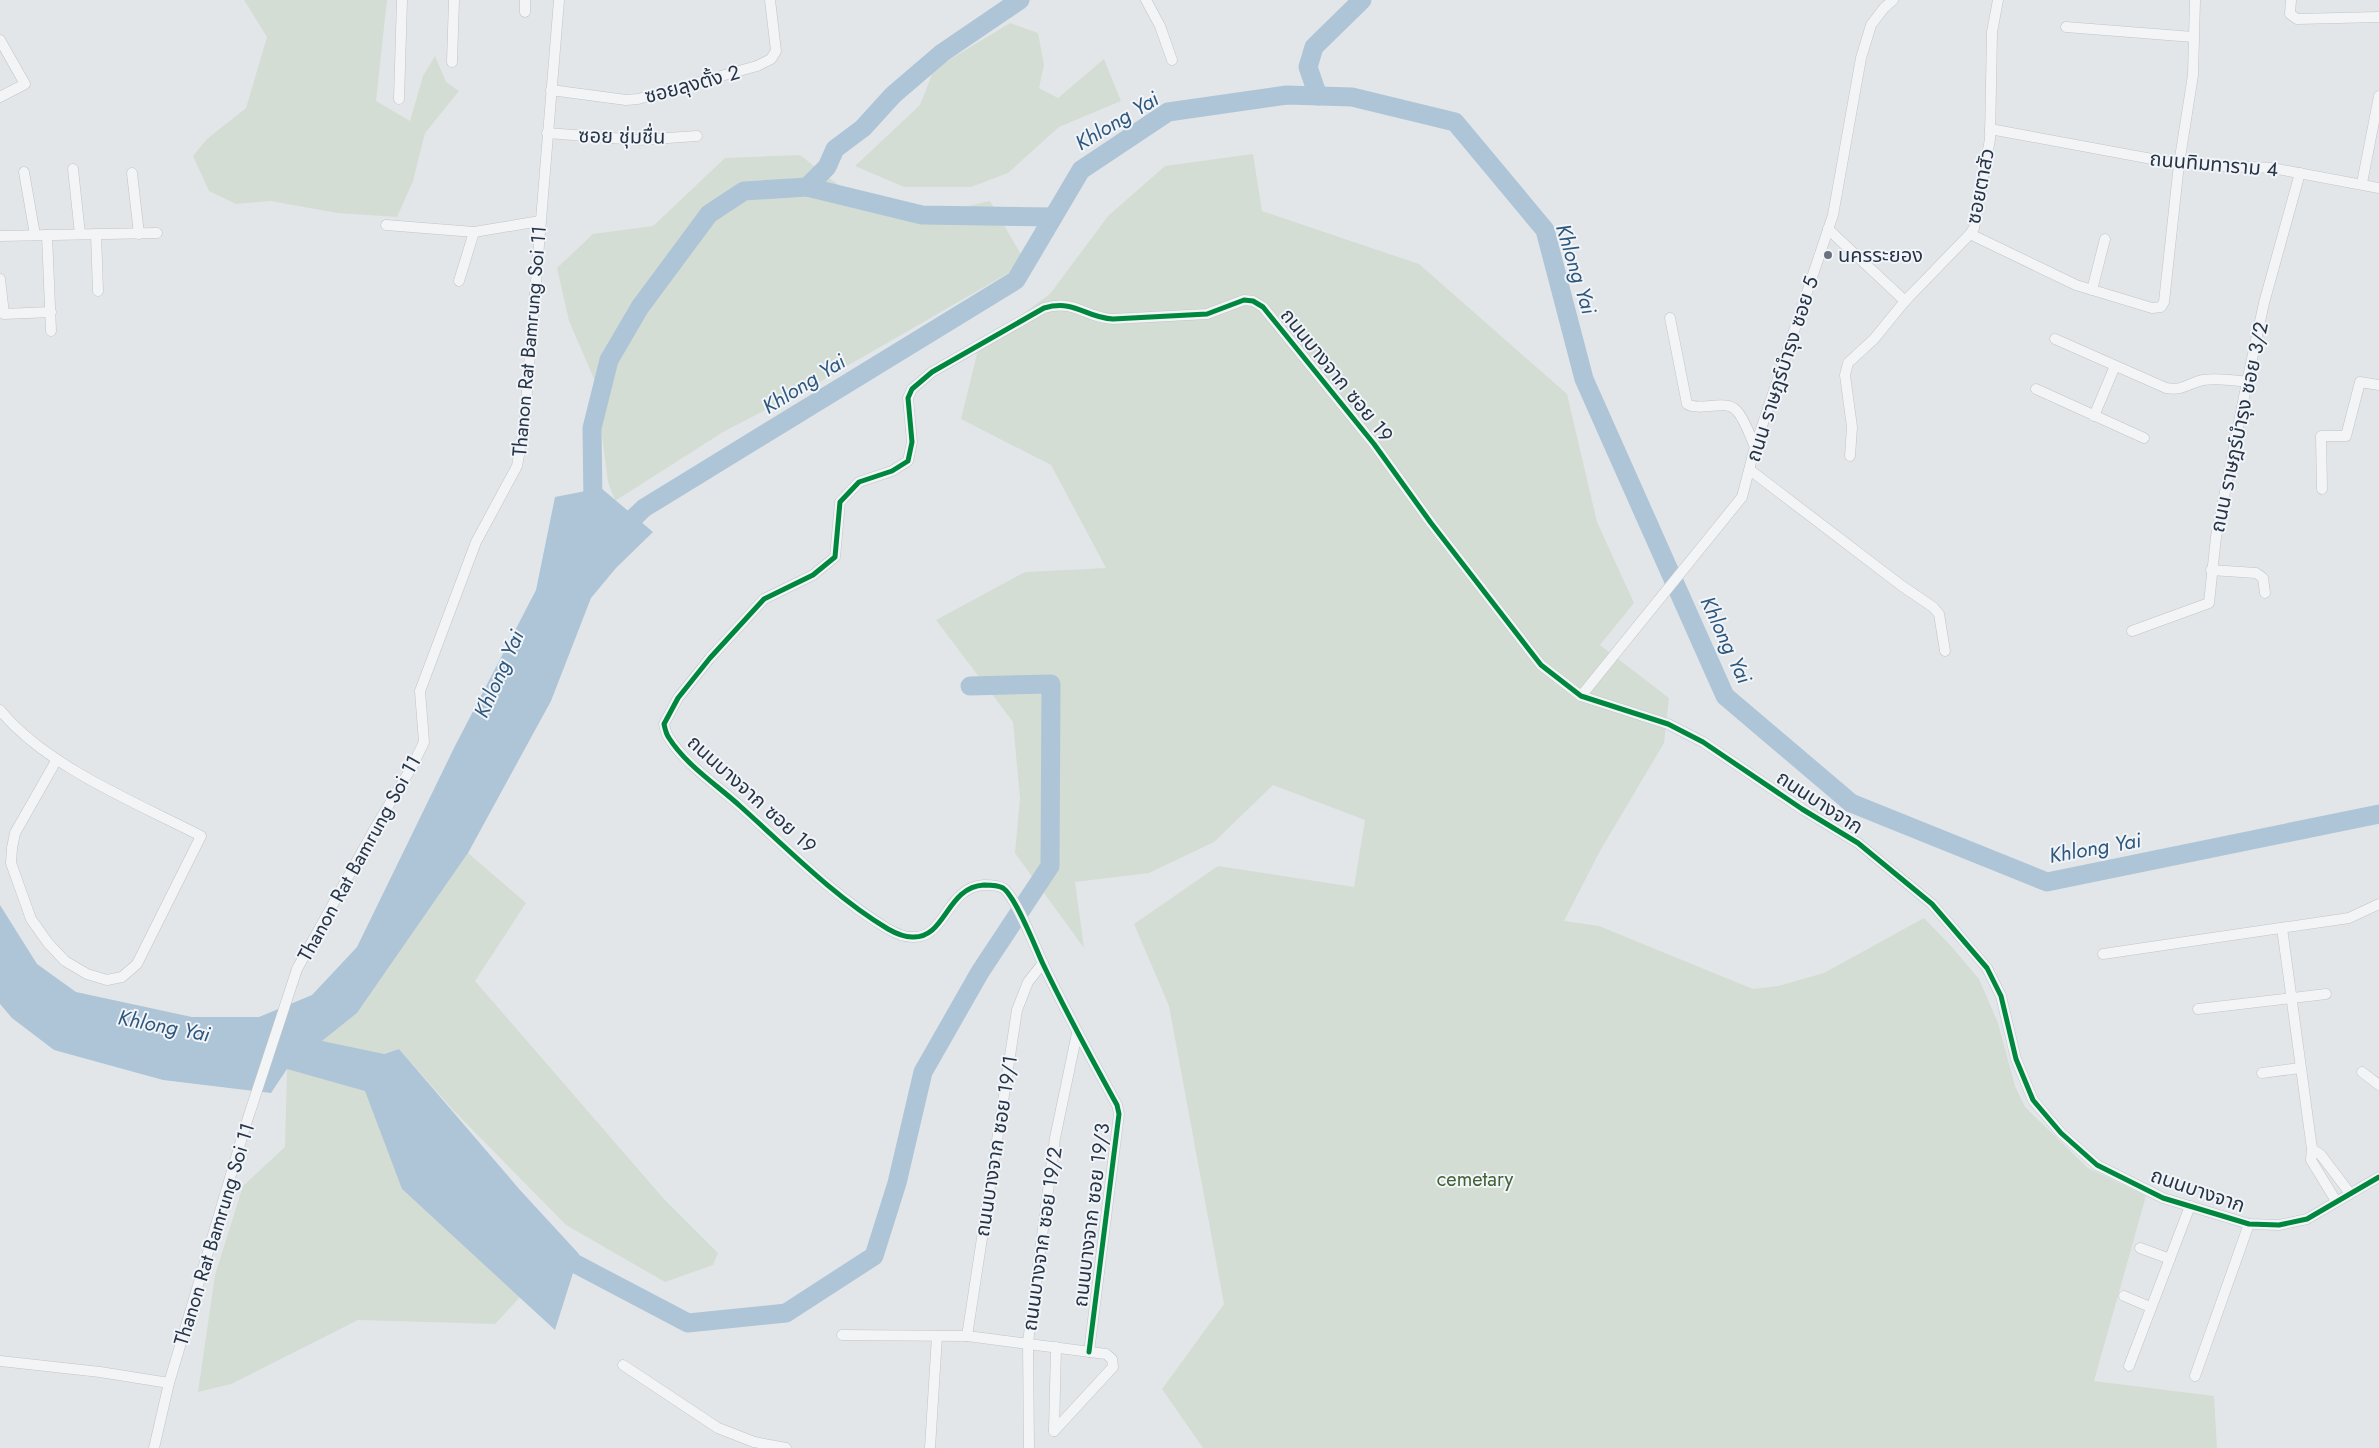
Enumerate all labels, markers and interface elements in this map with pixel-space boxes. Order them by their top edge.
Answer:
street label: ซอยลุงตั้ง 2 [641,58,743,111]
water label: Khlong Yai [1069,84,1165,158]
street label: ซอย ชุ่มชื่น [578,121,666,152]
street label: ถนนทิมทาราม 4 [2148,144,2280,185]
street label: ซอยตาสัว [1959,146,2002,226]
water label: Khlong Yai [1548,220,1604,318]
street label: Thanon Rat Bamrung Soi 11 [505,224,554,458]
place label: นครระยอง [1838,241,1923,270]
marker: นครระยอง [1822,249,1834,261]
street label: ถนน ราษฎร์บำรุง ซอย 5 [1739,273,1826,466]
street label: ถนนบางจาก ซอย 19 [1273,302,1400,449]
street label: ถนน ราษฎร์บำรุง ซอย 3/2 [2203,319,2276,535]
water label: Khlong Yai [757,346,852,421]
water label: Khlong Yai [1693,592,1760,689]
water label: Khlong Yai [466,625,532,723]
street label: ถนนบางจาก ซอย 19 [681,728,823,860]
street label: Thanon Rat Bamrung Soi 11 [291,750,428,967]
street label: ถนนบางจาก [1771,763,1869,841]
water label: Khlong Yai [2047,825,2144,871]
water label: Khlong Yai [116,1002,213,1050]
street label: ถนนบางจาก ซอย 19/1 [968,1053,1025,1239]
street label: Thanon Rat Bamrung Soi 11 [167,1119,262,1349]
street label: ถนนบางจาก ซอย 19/3 [1066,1121,1117,1309]
street label: ถนนบางจาก ซอย 19/2 [1015,1145,1070,1333]
street label: ถนนบางจาก [2147,1161,2249,1220]
park label: cemetary [1437,1165,1513,1194]

